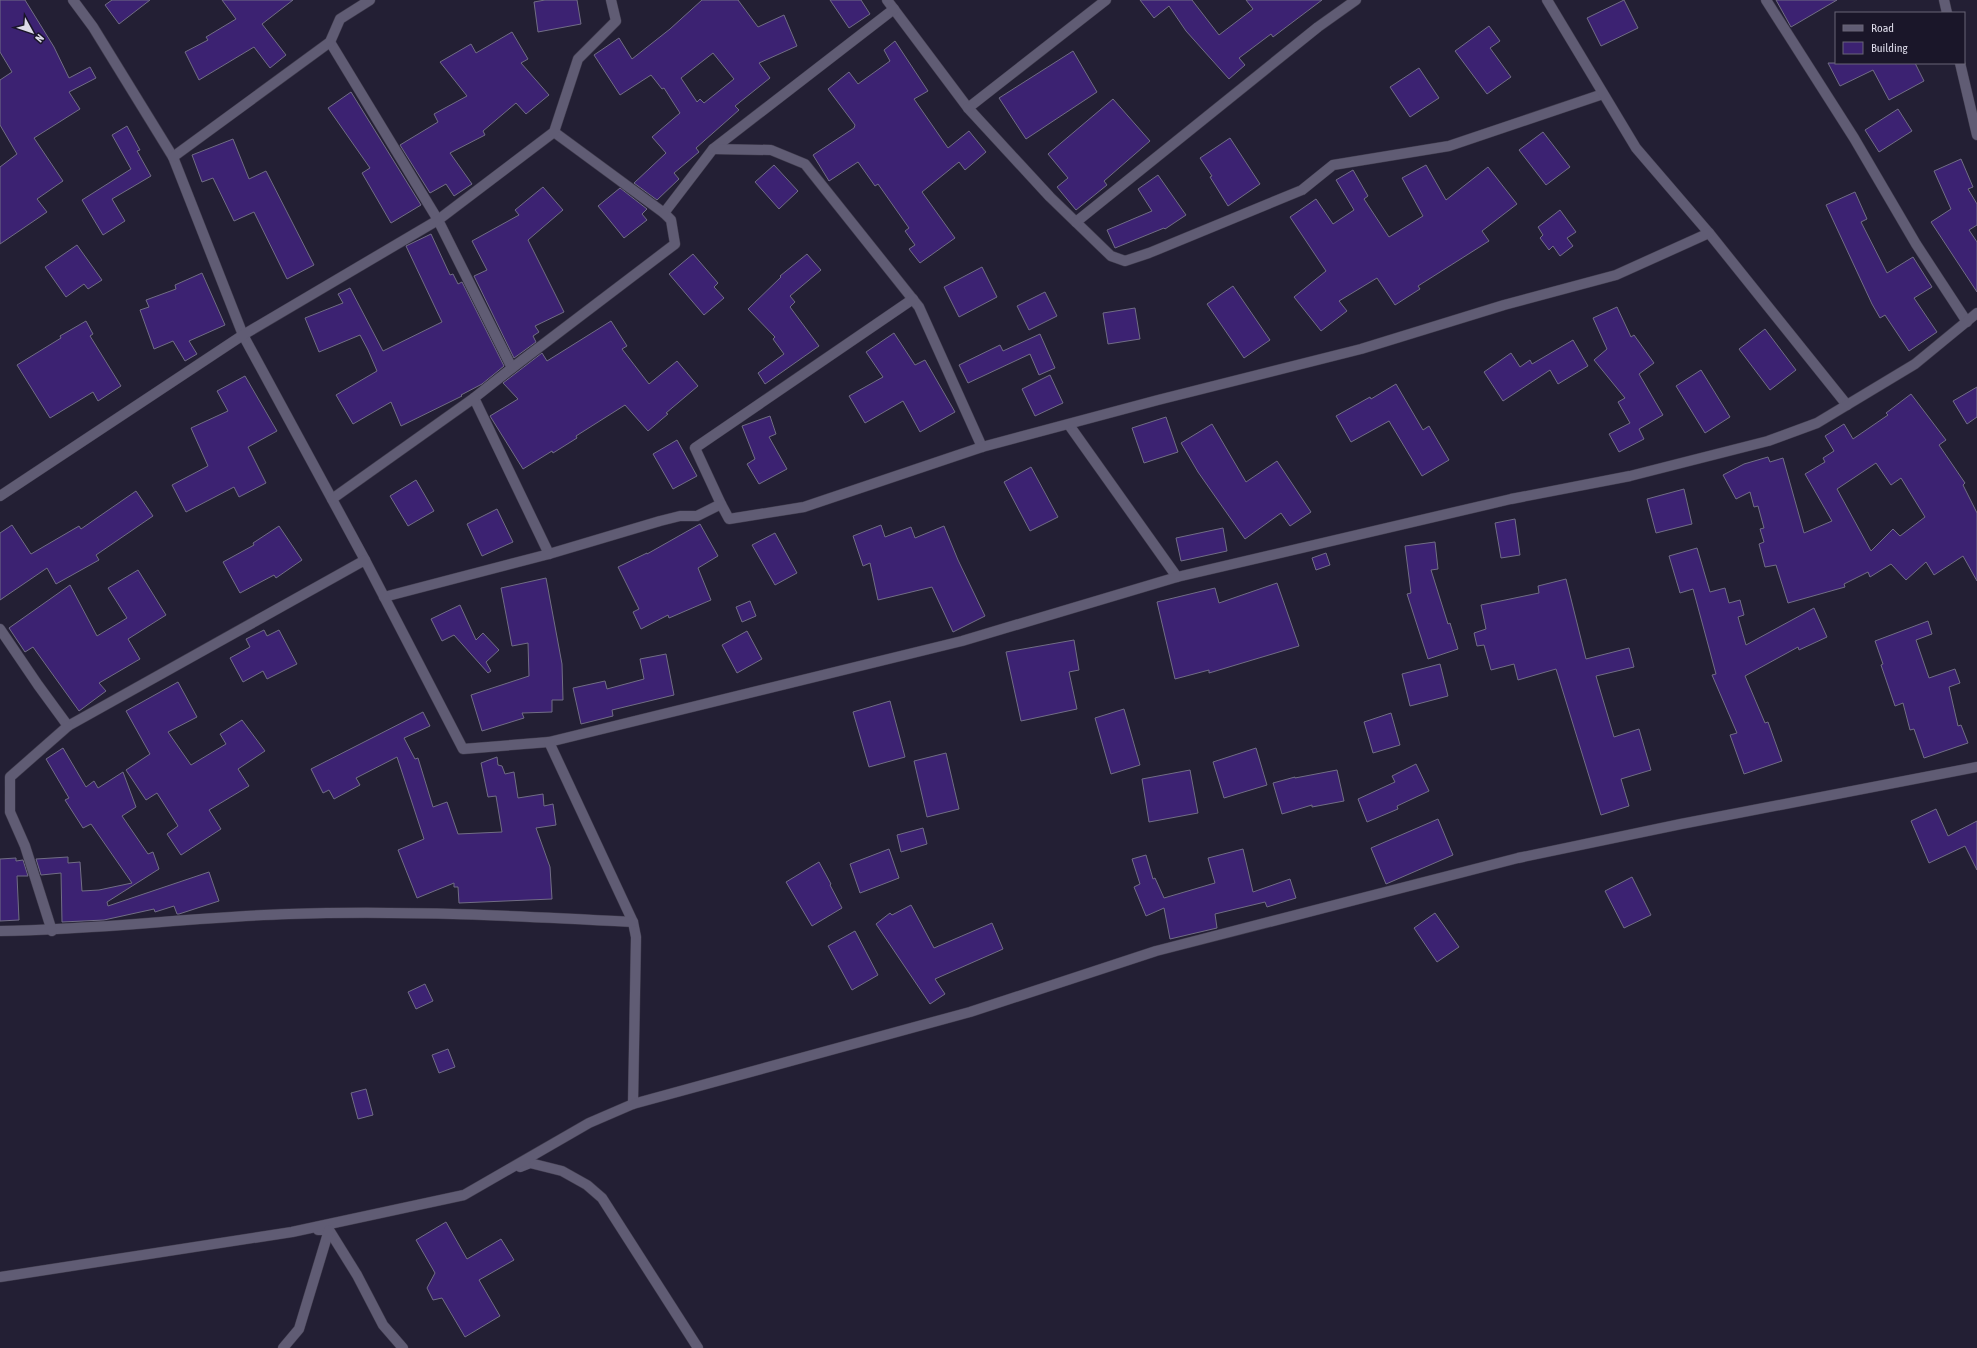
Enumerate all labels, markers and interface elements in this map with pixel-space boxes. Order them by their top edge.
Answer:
north arrow [12,12,52,52]
legend [1835,12,1965,64]
text: Road [1871,21,1894,35]
text: N [33,32,46,45]
text: Building [1871,41,1909,55]

